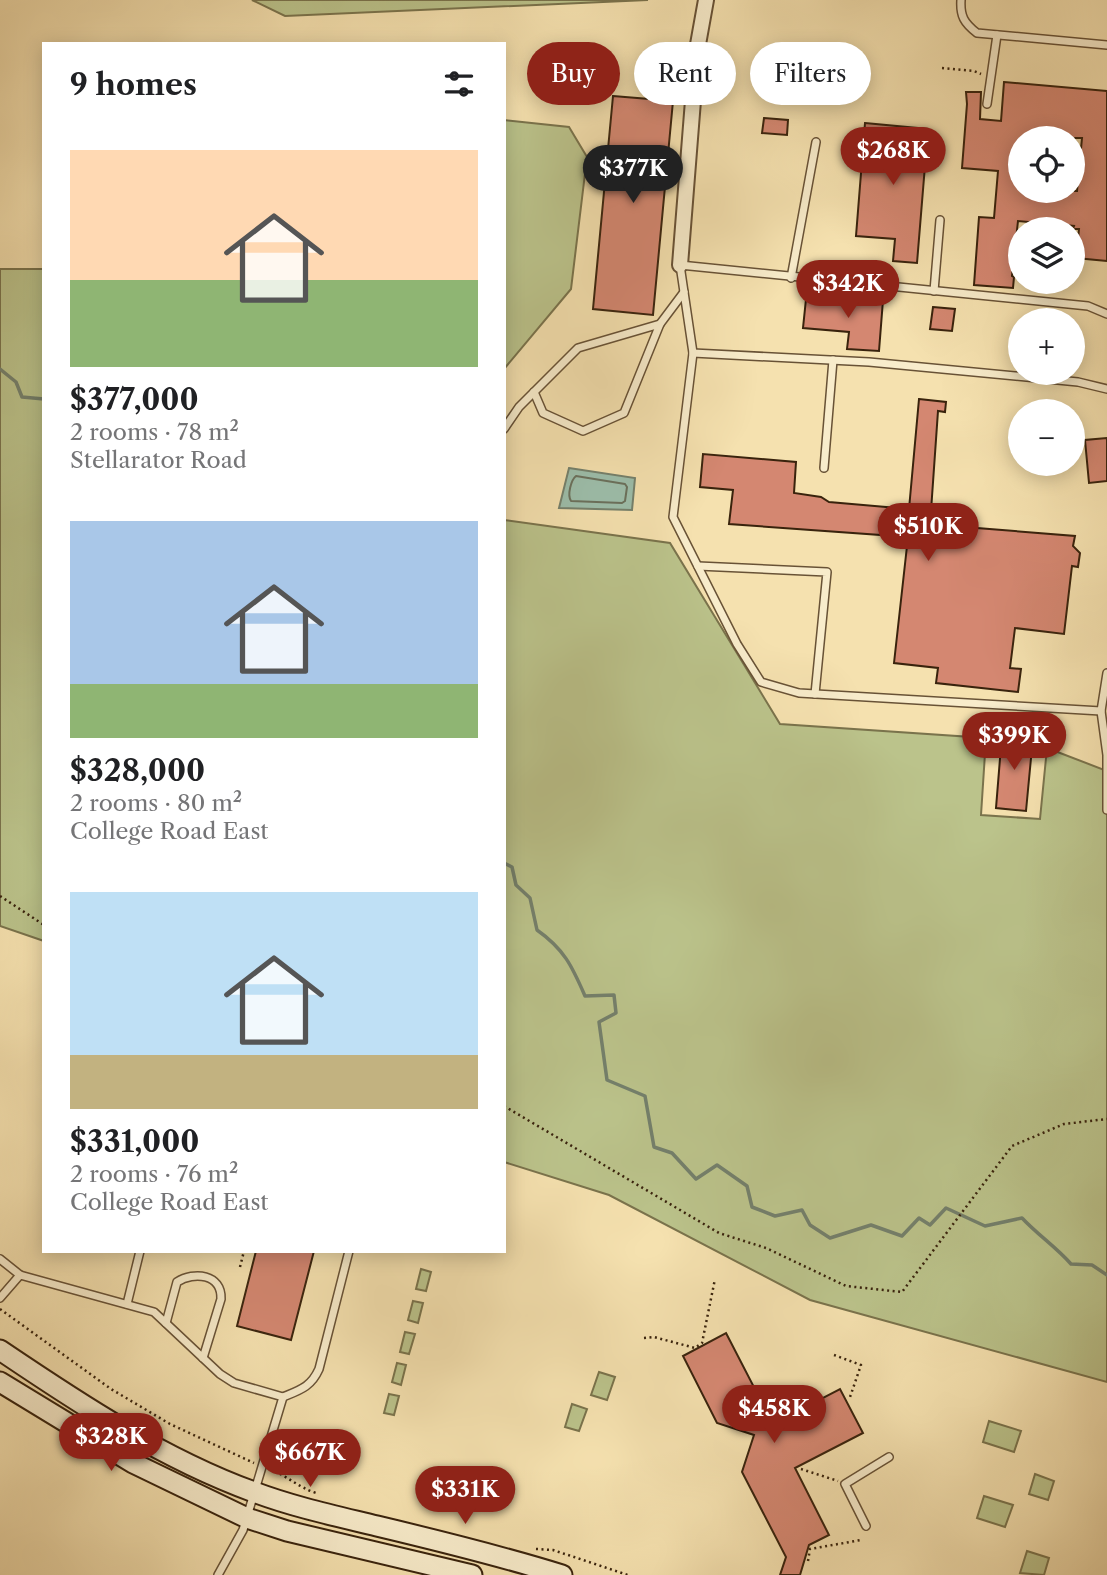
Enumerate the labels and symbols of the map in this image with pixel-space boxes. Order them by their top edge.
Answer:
pin: $268K [844,128,942,187]
pin: $377K [584,146,682,205]
pin: $342K [799,260,897,320]
pin: $510K [879,504,977,563]
pin: $399K [965,712,1063,772]
pin: $458K [725,1386,823,1445]
pin: $328K [62,1414,160,1473]
pin: $667K [261,1430,359,1489]
pin: $331K [416,1466,514,1526]

